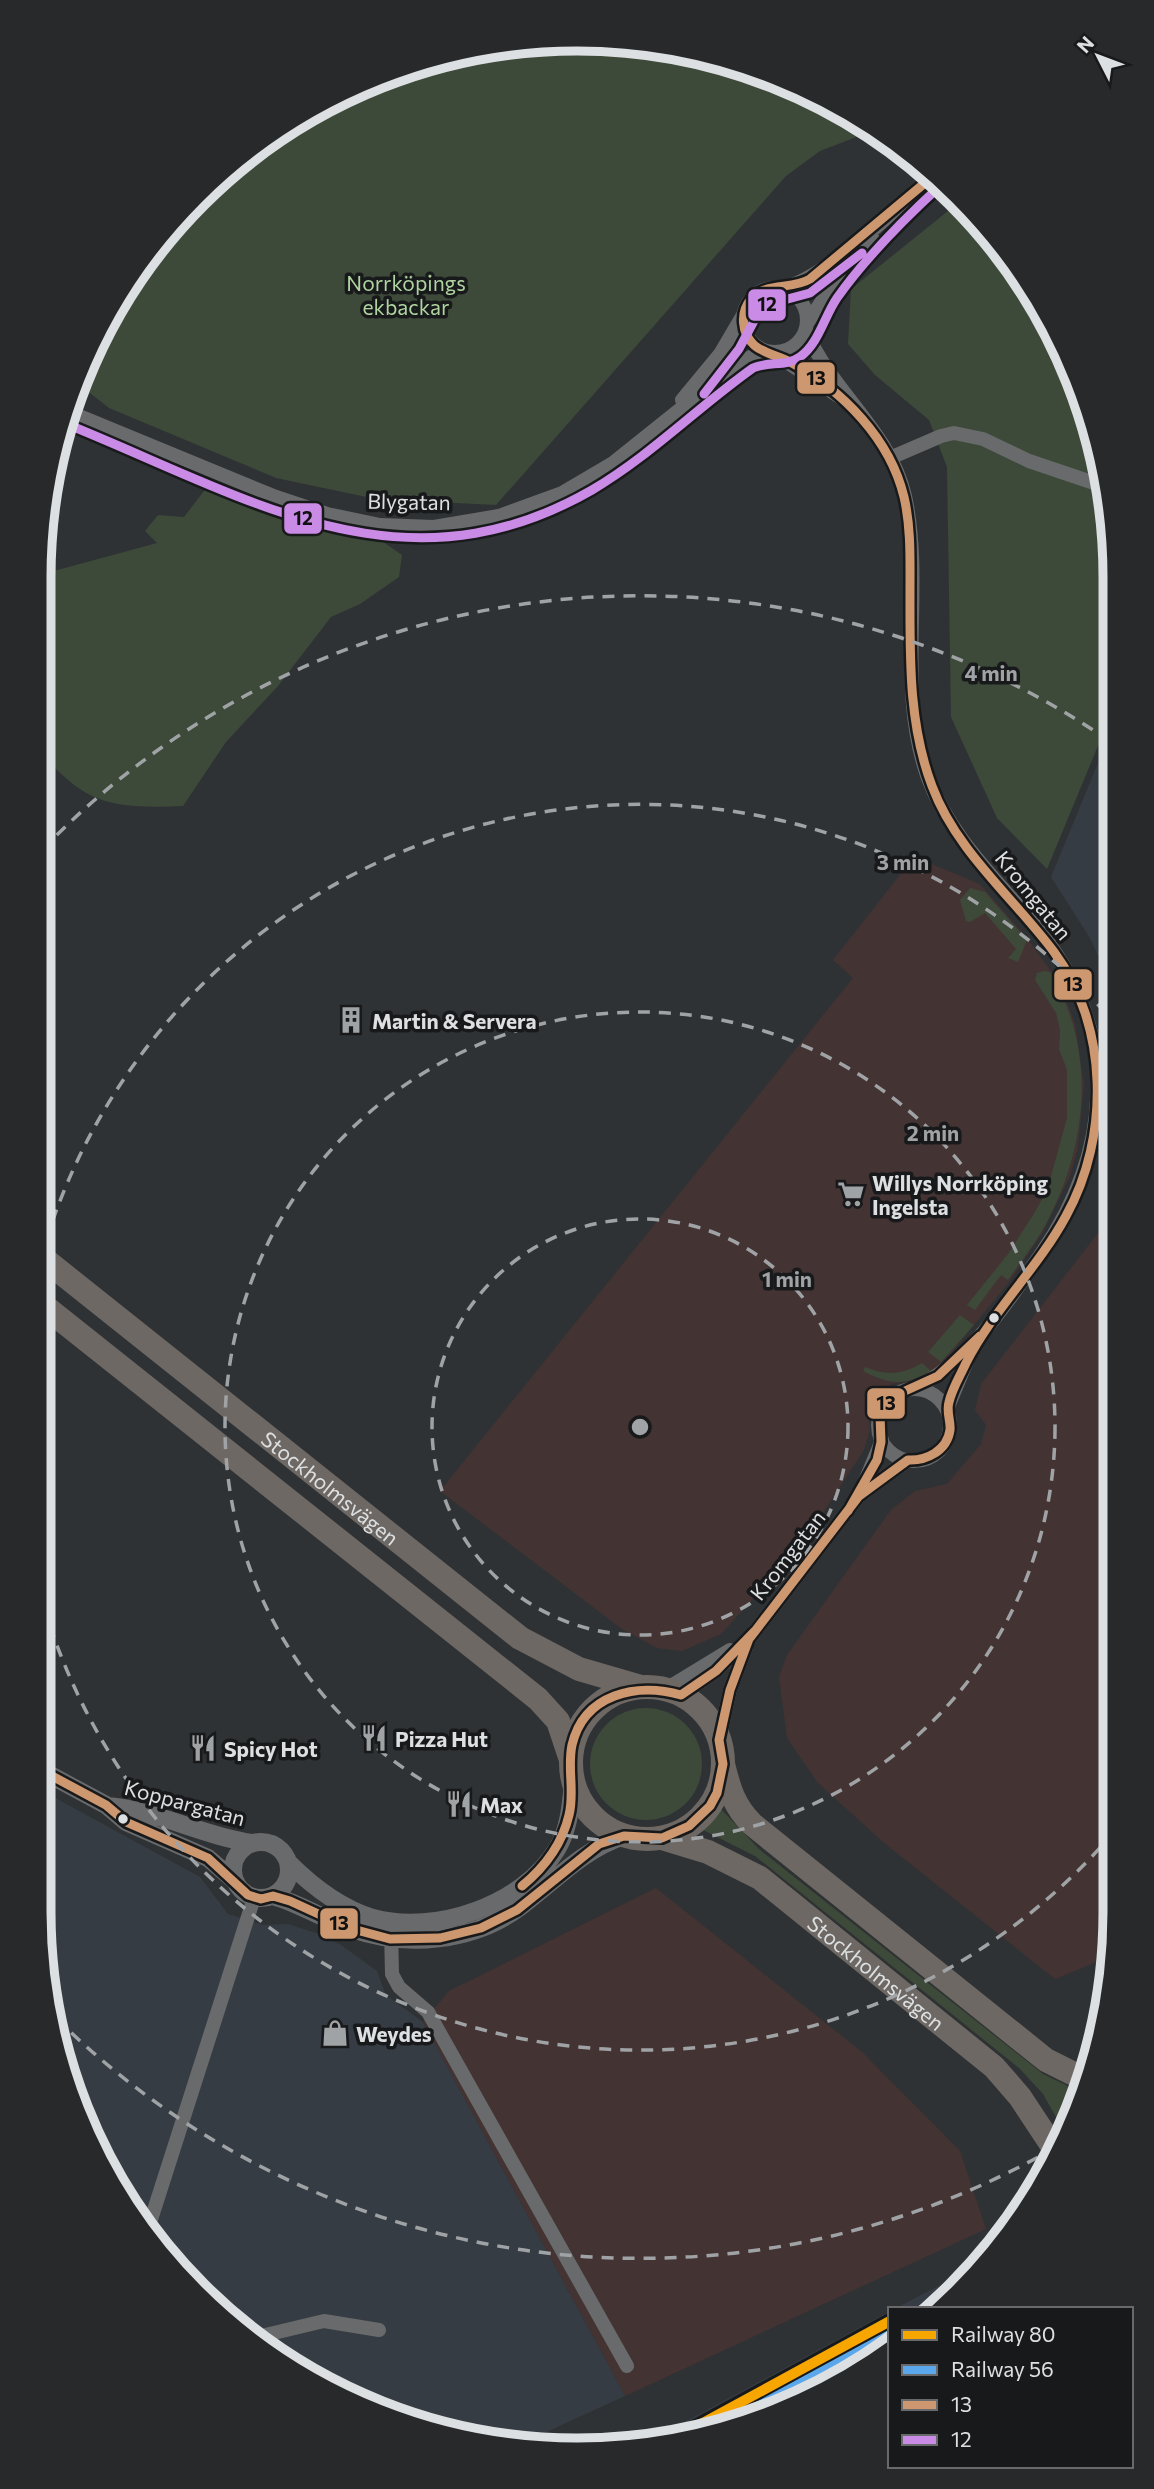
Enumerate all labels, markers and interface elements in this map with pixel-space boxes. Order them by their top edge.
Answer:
north arrow [1063,21,1133,91]
text: N [1072,31,1098,57]
park label: Norrköpings ekbackar [346,270,466,319]
line badge: 12 [747,288,787,322]
text: 12 [757,292,777,315]
line badge: 13 [796,361,836,395]
text: 13 [806,366,826,389]
street label: Blygatan [367,488,451,514]
line badge: 12 [283,502,323,535]
text: 12 [293,506,313,529]
text: 4 min [964,660,1018,685]
street label: Kromgatan [991,846,1077,944]
text: 3 min [877,849,929,874]
line badge: 13 [1053,968,1093,1001]
text: 13 [1063,972,1083,995]
building icon: Martin & Servera [336,1005,366,1035]
place label: Martin & Servera [372,1008,537,1033]
text: 2 min [907,1120,959,1145]
place label: Willys Norrköping Ingelsta [872,1170,1048,1219]
supermarket icon: Willys Norrköping Ingelsta [836,1179,866,1209]
text: 1 min [762,1266,812,1291]
unlabelled marker [987,1311,1001,1325]
line badge: 13 [866,1387,906,1420]
text: 13 [876,1391,896,1414]
centre of rings [628,1415,652,1439]
street label: Stockholmsvägen [257,1425,404,1550]
street label: Kromgatan [744,1505,830,1605]
restaurant icon: Pizza Hut [359,1723,389,1753]
place label: Pizza Hut [395,1726,488,1751]
restaurant icon: Spicy Hot [188,1733,218,1763]
place label: Spicy Hot [224,1736,318,1761]
street label: Koppargatan [122,1774,248,1830]
restaurant icon: Max [444,1789,474,1819]
place label: Max [480,1792,523,1817]
unlabelled marker [116,1812,130,1826]
line badge: 13 [319,1907,359,1940]
street label: Stockholmsvägen [803,1909,950,2035]
text: 13 [329,1911,349,1934]
shop icon: Weydes [320,2018,350,2048]
place label: Weydes [356,2021,432,2046]
legend [888,2307,1133,2468]
text: Railway 80 [951,2321,1055,2346]
text: Railway 56 [951,2356,1054,2381]
text: 13 [951,2391,972,2416]
text: 12 [951,2426,972,2451]

